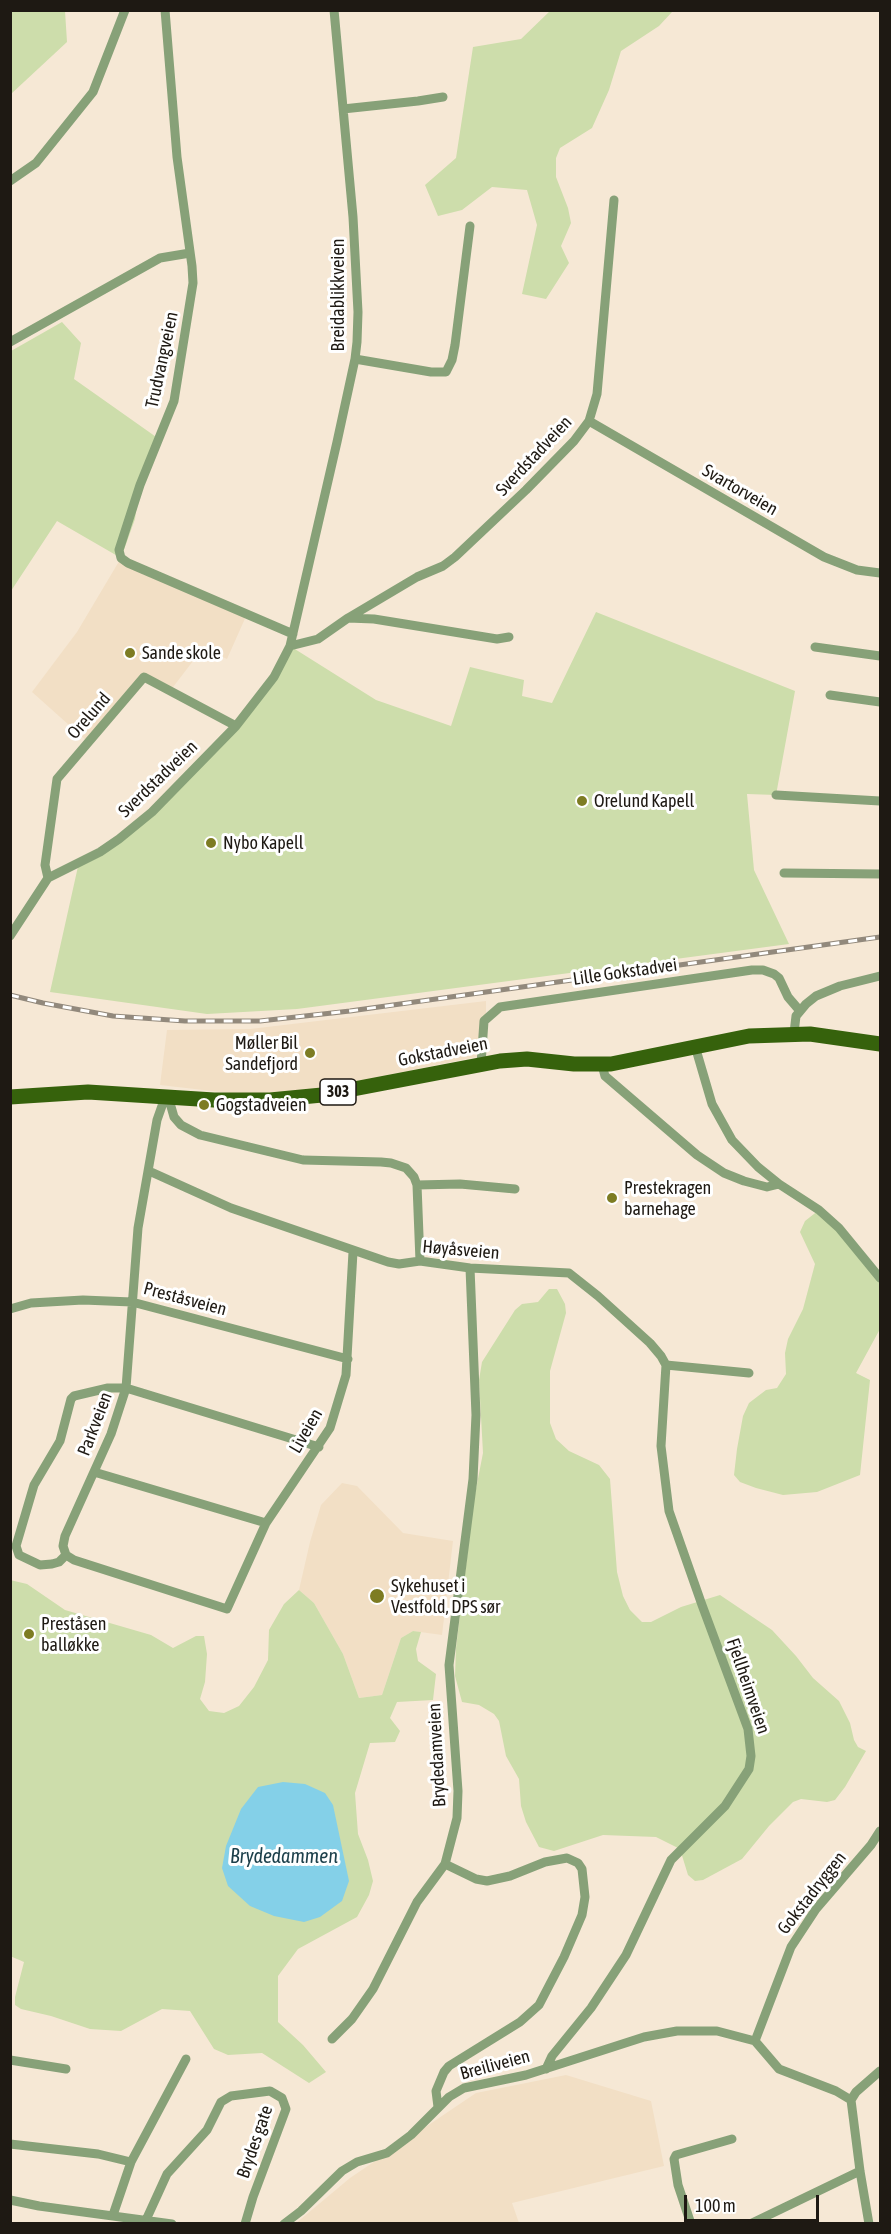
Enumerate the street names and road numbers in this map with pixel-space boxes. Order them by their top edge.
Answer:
street label: Breidablikkveien [327,239,349,351]
street label: Trudvangveien [141,310,183,410]
street label: Sverdstadveien [491,412,577,500]
street label: Svartorveien [699,460,781,520]
street label: Orelund [63,688,115,744]
street label: Sverdstadveien [114,736,202,822]
street label: Lille Gokstadvei [572,954,678,990]
street label: Gokstadveien [396,1033,490,1071]
road number: 303 [320,1079,356,1105]
street label: Høyåsveien [422,1236,500,1264]
street label: Preståsveien [141,1278,229,1320]
street label: Parkveien [73,1389,117,1459]
street label: Liveien [285,1405,327,1457]
street label: Fjellheimveien [722,1635,774,1737]
street label: Brydedamveien [423,1703,451,1807]
street label: Gokstadryggen [773,1847,851,1939]
street label: Breiliveien [458,2045,532,2085]
street label: Brydes gate [232,2103,278,2181]

